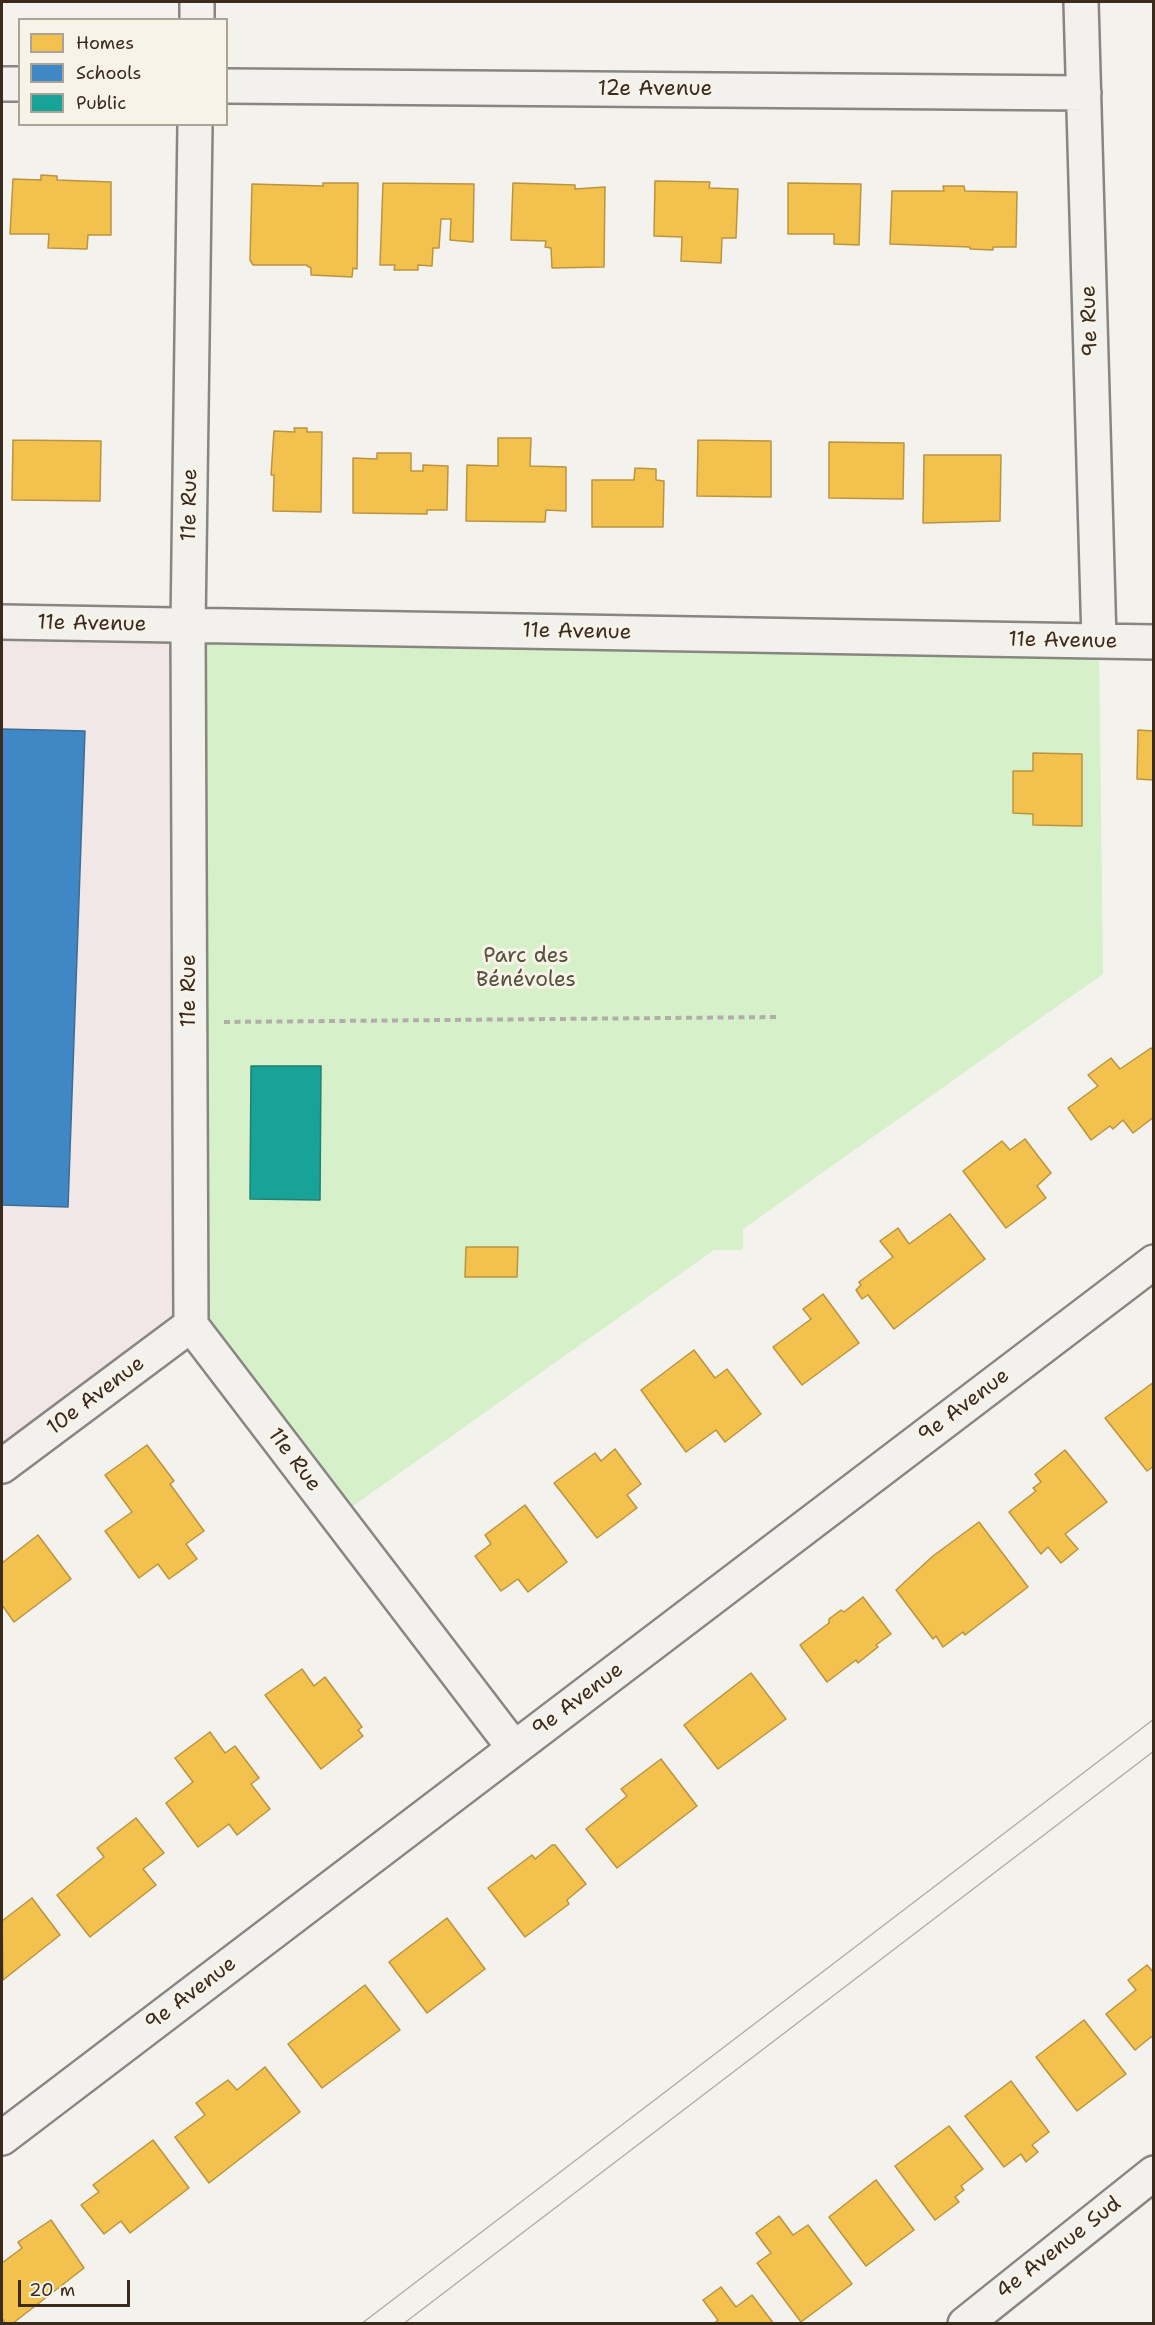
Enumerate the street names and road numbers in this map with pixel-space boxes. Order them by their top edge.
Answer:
street label: 12e Avenue [598,77,712,103]
street label: 9e Rue [1076,285,1104,357]
street label: 11e Rue [177,468,203,542]
street label: 11e Avenue [37,610,147,638]
street label: 11e Avenue [522,618,632,646]
street label: 11e Avenue [1008,627,1118,655]
street label: 11e Rue [177,954,203,1028]
street label: 10e Avenue [42,1351,150,1441]
street label: 9e Avenue [913,1364,1015,1448]
street label: 11e Rue [262,1423,326,1497]
street label: 9e Avenue [527,1658,629,1742]
street label: 9e Avenue [140,1952,242,2036]
street label: 4e Avenue Sud [992,2191,1126,2305]

